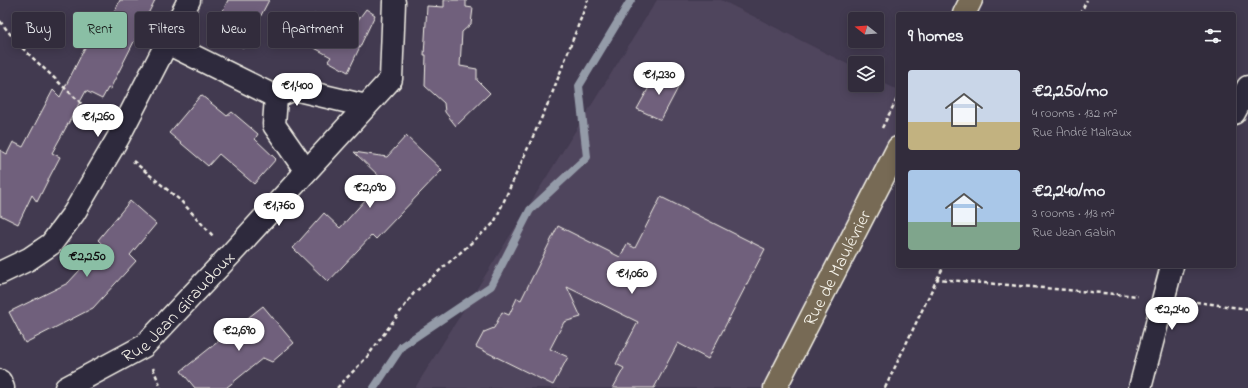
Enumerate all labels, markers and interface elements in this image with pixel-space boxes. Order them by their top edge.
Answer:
chip: Buy [12,12,65,48]
chip: Rent [73,12,127,48]
chip: Filters [135,12,199,48]
chip: New [207,12,260,48]
chip: Apartment [268,12,358,48]
north arrow [848,12,884,48]
map controls [848,12,884,92]
text: 9 homes [908,24,964,49]
icon: filters [1202,25,1224,47]
button: layers [848,56,884,92]
pin: €1,230 [626,62,692,96]
text: €1,230 [643,65,675,84]
pin: €1,400 [264,73,330,107]
text: €1,400 [281,76,313,95]
text: €2,250/mo [1032,79,1108,104]
icon: home [940,86,988,134]
pin: €1,260 [65,104,131,138]
text: 4 rooms · 132 m² [1032,104,1117,123]
text: €1,260 [81,107,115,126]
text: Rue André Malraux [1032,123,1132,142]
pin: €2,090 [337,175,403,209]
text: €2,090 [354,178,386,197]
text: €2,240/mo [1032,179,1105,204]
icon: home [940,186,988,234]
pin: €1,760 [246,193,312,227]
text: €1,760 [263,196,295,215]
text: 3 rooms · 113 m² [1032,204,1115,223]
street label: Rue de Maulévrier [798,206,879,331]
text: Rue Jean Gabin [1032,223,1115,242]
pin: €2,250 [54,244,120,278]
street label: Rue Jean Giraudoux [118,246,242,371]
text: €2,250 [68,247,106,266]
pin: €1,060 [599,261,665,295]
text: €1,060 [616,264,648,283]
pin: €2,240 [1139,297,1205,331]
text: €2,240 [1154,300,1190,319]
pin: €2,690 [206,318,272,352]
text: €2,690 [222,321,256,340]

